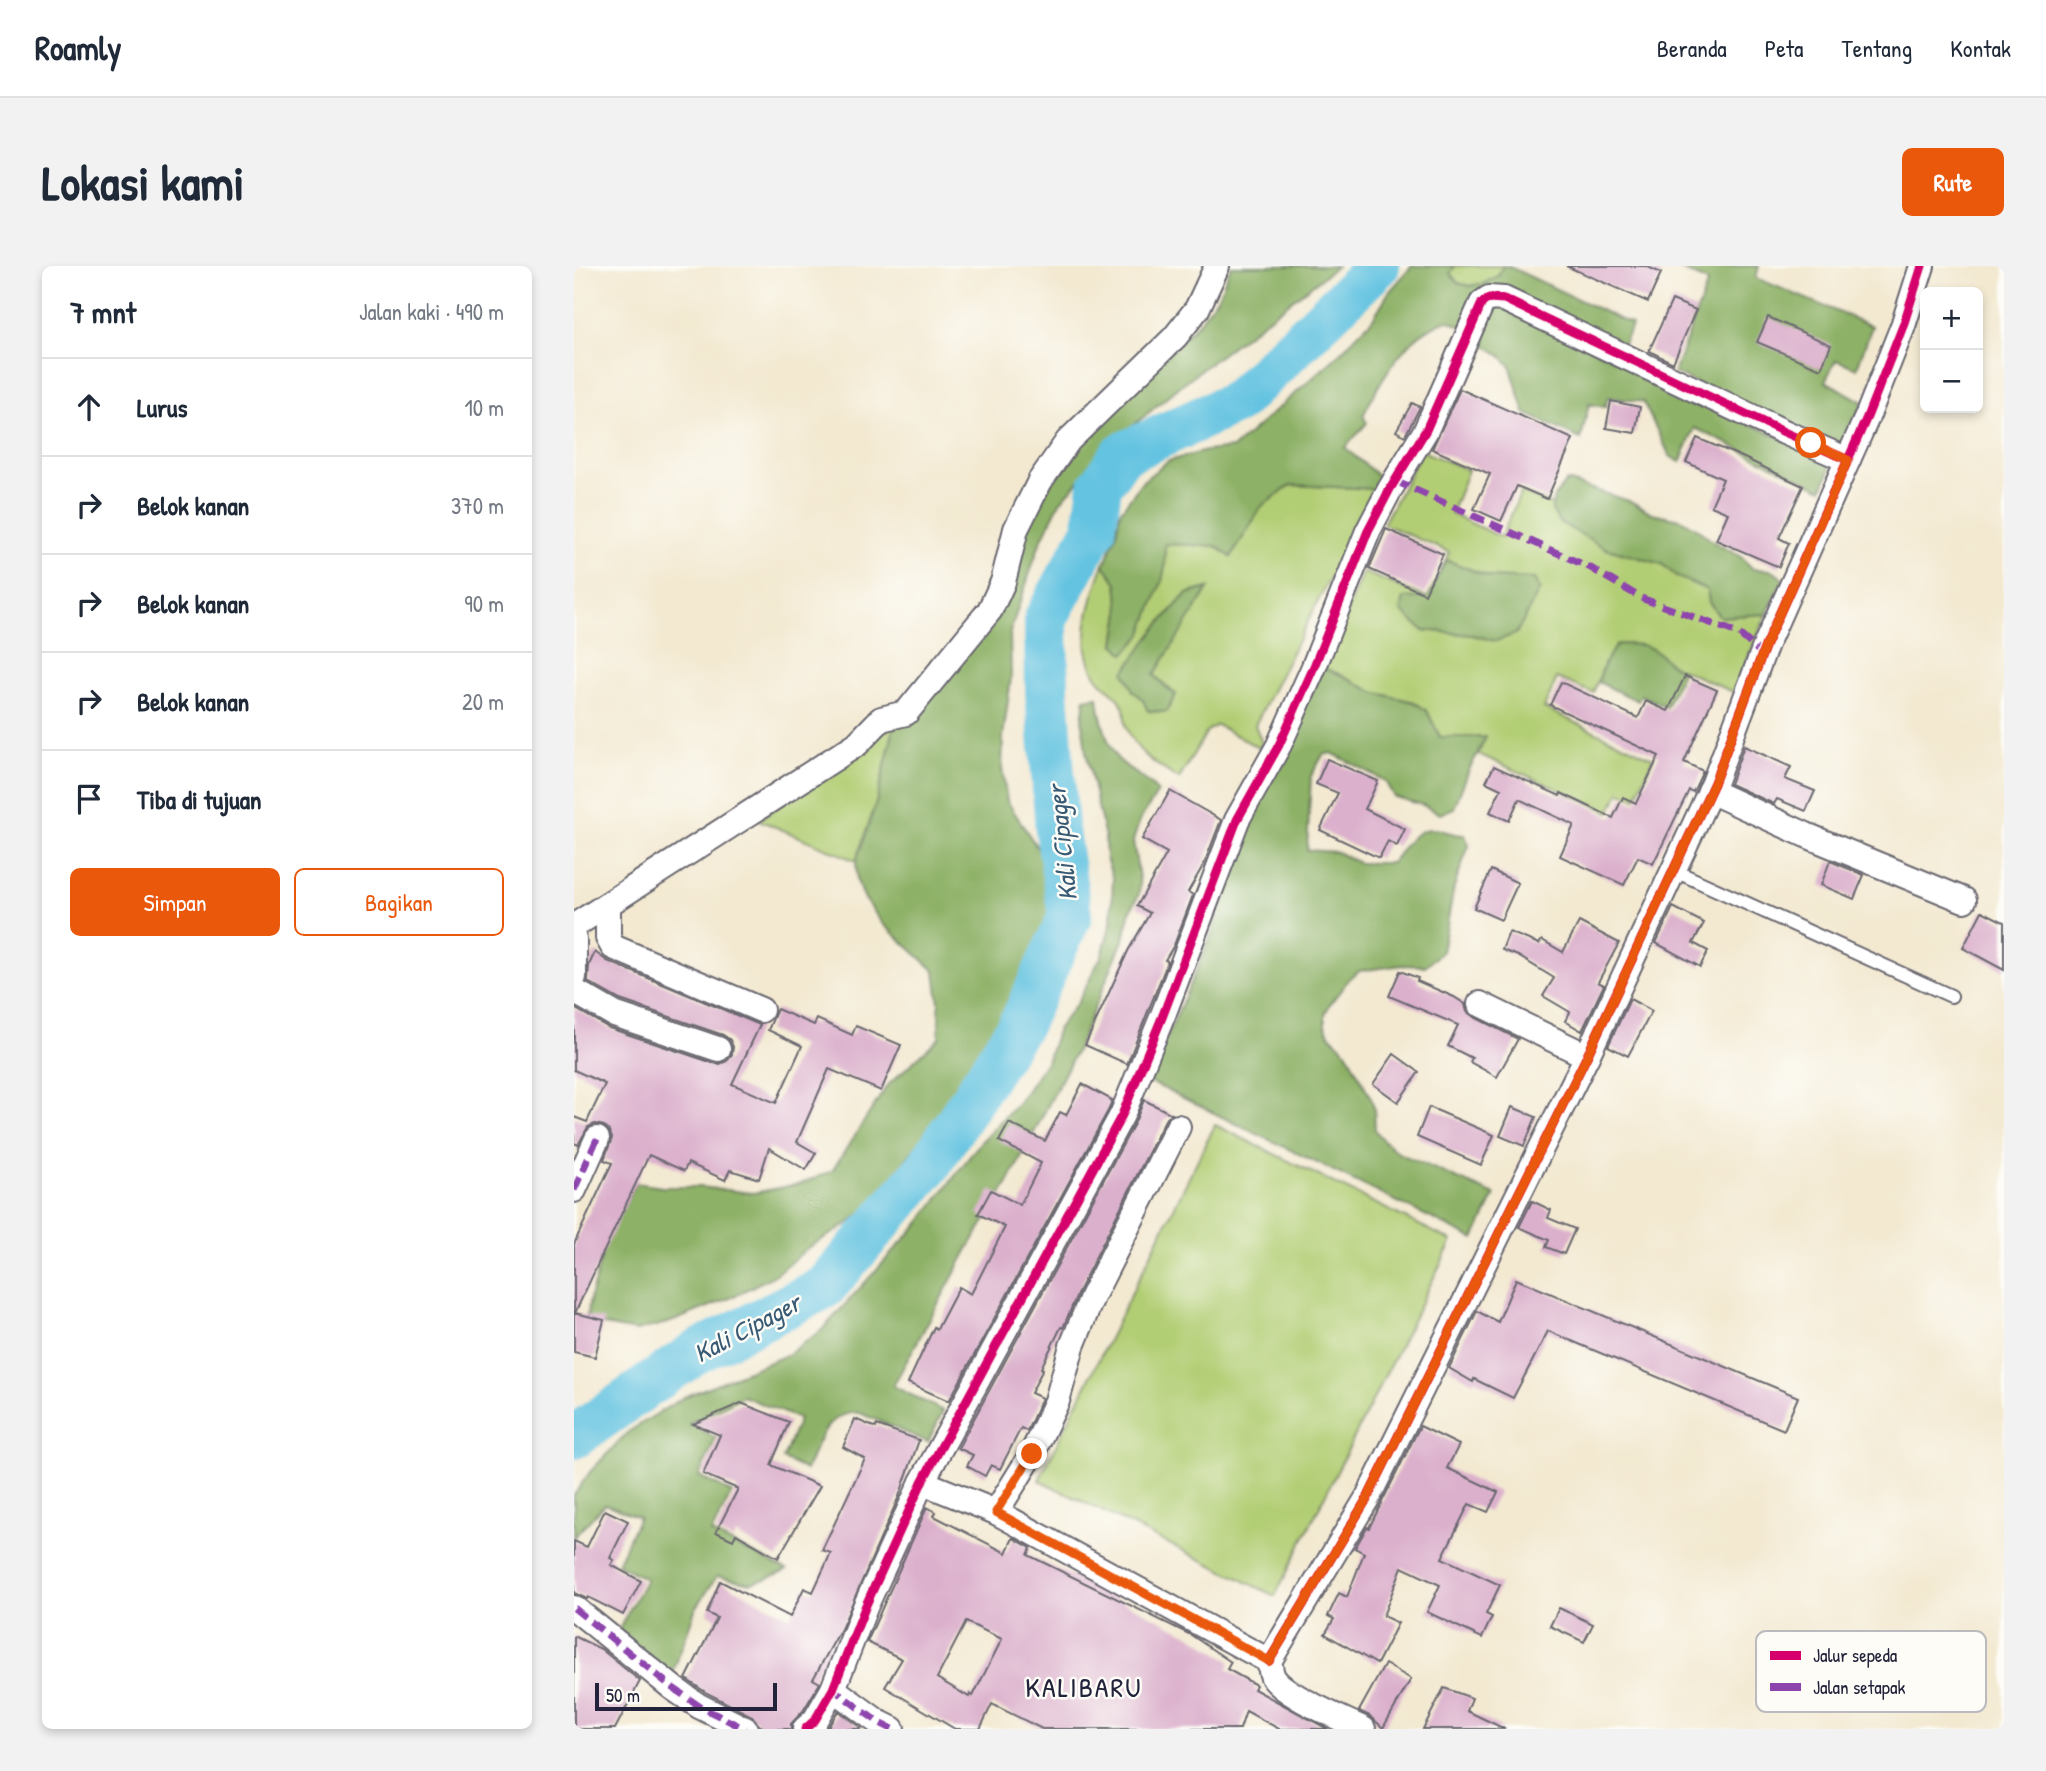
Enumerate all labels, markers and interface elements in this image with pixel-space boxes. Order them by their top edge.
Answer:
text: Roamly [35,26,121,70]
text: Beranda [1657,32,1727,64]
text: Peta [1765,32,1803,64]
text: Tentang [1841,32,1912,64]
text: Kontak [1950,32,2011,64]
button: Rute [1902,148,2004,216]
text: Lokasi kami [42,149,244,215]
map controls [1920,287,1983,413]
button: + [1920,287,1983,350]
text: 7 mnt [70,292,136,332]
text: Jalan kaki · 490 m [359,296,504,327]
button: − [1920,350,1983,413]
icon: ahead [70,388,108,426]
text: Lurus [137,390,188,425]
text: 10 m [464,392,504,423]
route start [1795,427,1826,458]
icon: right [70,486,108,524]
text: Belok kanan [137,488,249,523]
text: 370 m [451,490,504,521]
icon: right [70,584,108,622]
text: Belok kanan [137,586,249,621]
text: 90 m [464,588,504,619]
icon: right [70,682,108,720]
text: Belok kanan [137,684,249,719]
text: 20 m [462,686,504,717]
icon: arrive [70,780,108,818]
water label: Kali Cipager [1038,781,1086,902]
text: Tiba di tujuan [137,782,262,817]
button: Simpan [70,868,280,936]
button: Bagikan [294,868,504,936]
water label: Kali Cipager [687,1284,809,1371]
route end [1016,1438,1047,1469]
legend [1756,1631,1986,1712]
text: Jalur sepeda [1813,1642,1898,1668]
district label: KALIBARU [1025,1668,1143,1706]
text: Jalan setapak [1813,1674,1905,1700]
scale bar [595,1680,777,1712]
text: 50 m [606,1682,640,1708]

